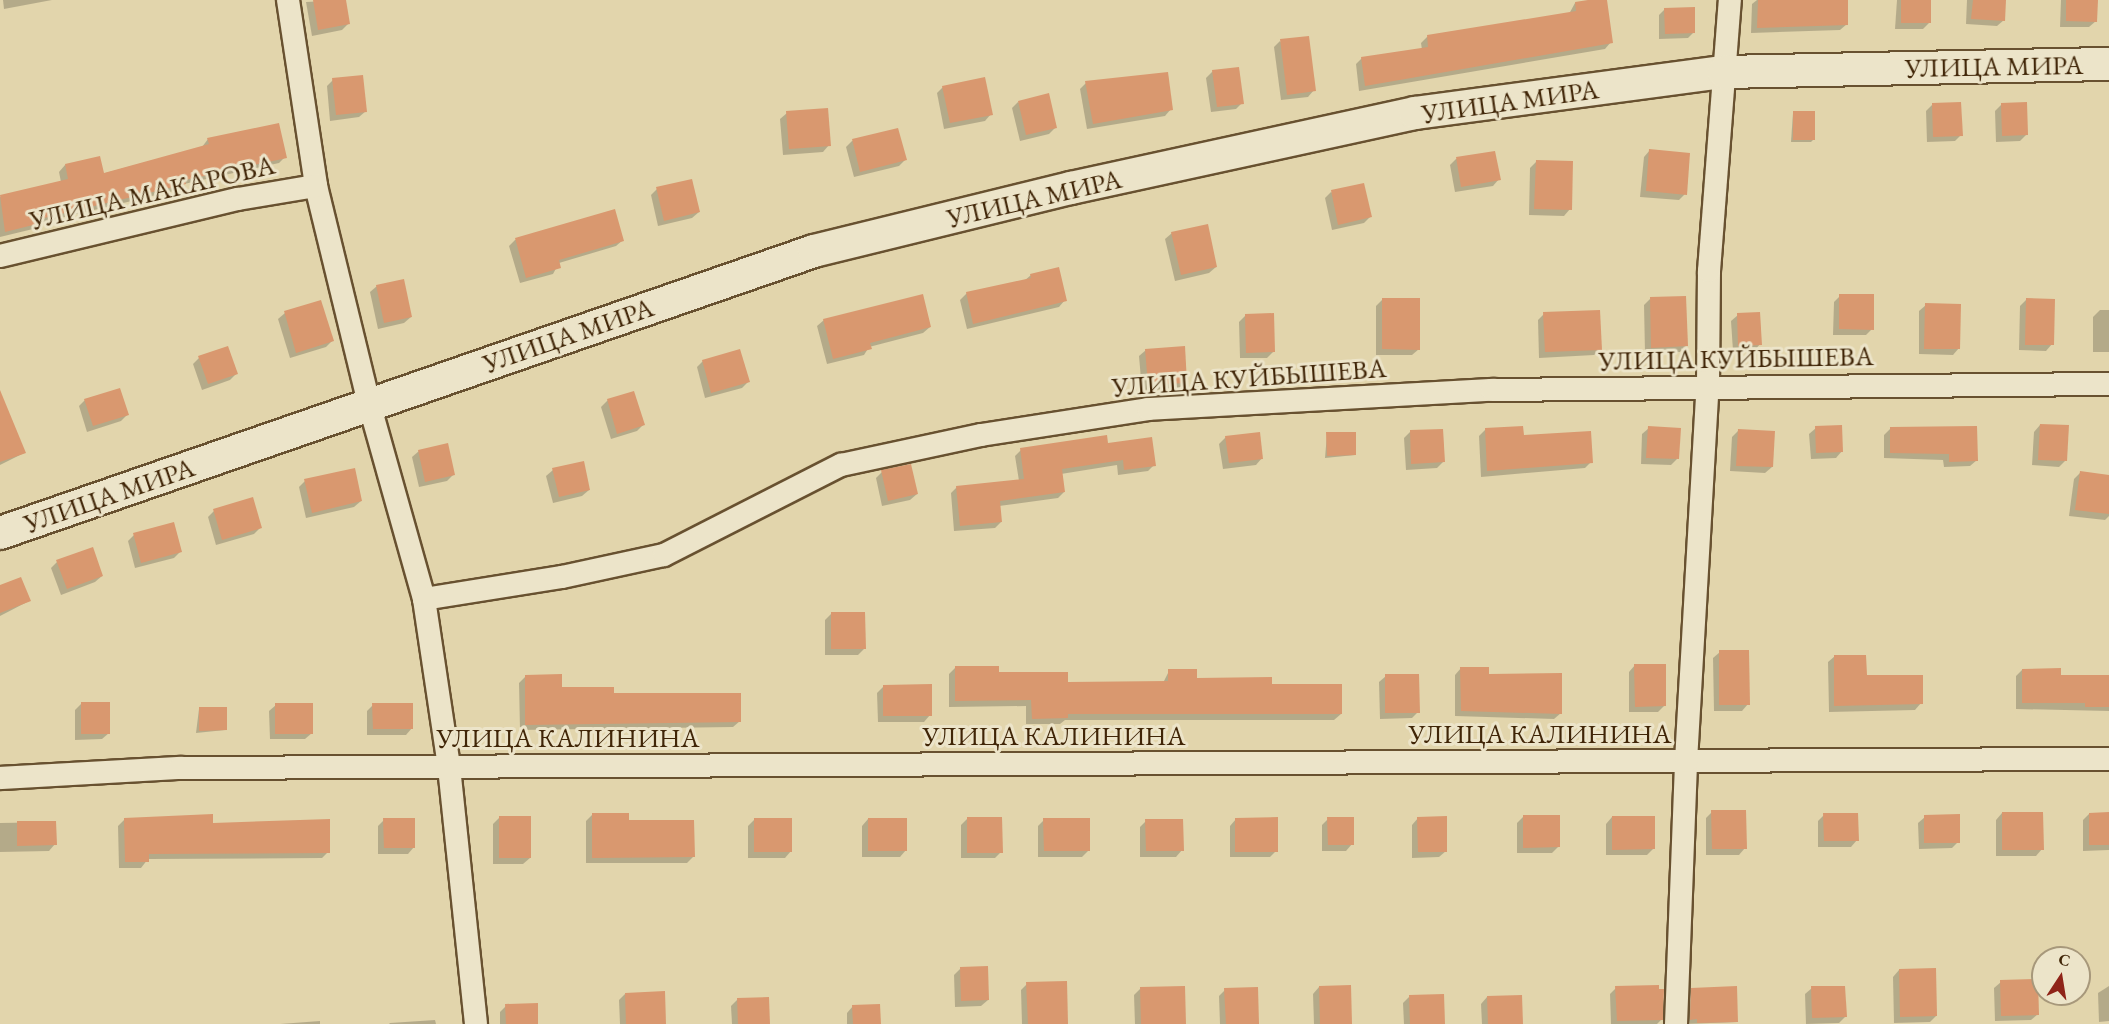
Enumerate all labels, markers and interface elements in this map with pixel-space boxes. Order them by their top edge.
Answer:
street label: УЛИЦА МИРА [1905,48,2083,84]
street label: УЛИЦА МИРА [1419,73,1601,129]
street label: УЛИЦА МАКАРОВА [26,148,278,236]
street label: УЛИЦА МИРА [943,162,1125,234]
street label: УЛИЦА МИРА [478,291,658,379]
street label: УЛИЦА КУЙБЫШЕВА [1598,339,1874,377]
street label: УЛИЦА КУЙБЫШЕВА [1111,351,1387,403]
street label: УЛИЦА МИРА [19,451,199,539]
street label: УЛИЦА КАЛИНИНА [1409,718,1671,750]
street label: УЛИЦА КАЛИНИНА [923,720,1185,752]
street label: УЛИЦА КАЛИНИНА [437,722,699,754]
north arrow [2031,946,2091,1006]
text: С [2057,948,2072,971]

